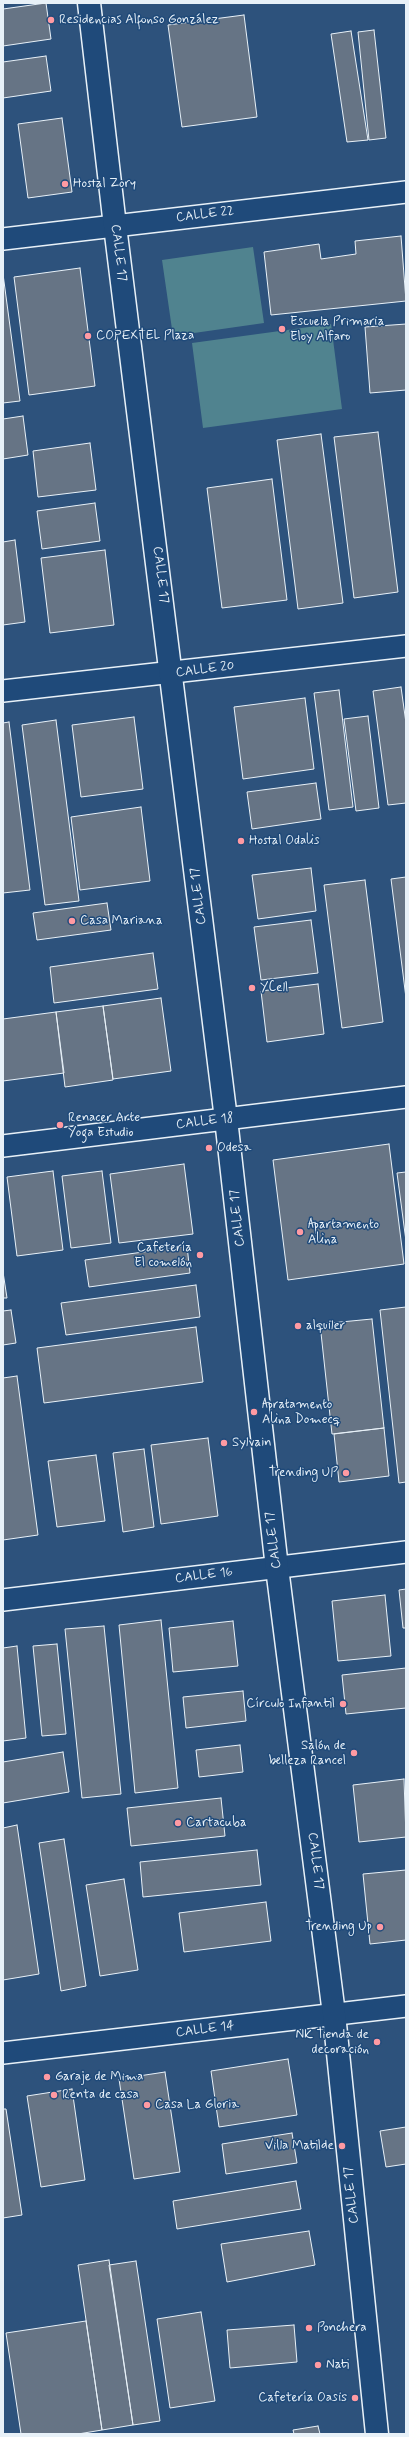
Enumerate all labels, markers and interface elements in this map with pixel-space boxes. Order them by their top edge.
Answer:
place label: Residencias Alfonso González [59,12,219,28]
marker: Residencias Alfonso González [46,15,56,25]
place label: Hostal Zory [73,176,136,192]
marker: Hostal Zory [60,179,70,189]
street label: CALLE 22 [175,204,235,226]
street label: CALLE 17 [107,224,129,282]
place label: Escuela Primaria Eloy Alfaro [290,314,385,345]
marker: Escuela Primaria Eloy Alfaro [277,324,287,334]
place label: COPEXTEL Plaza [96,328,194,344]
marker: COPEXTEL Plaza [83,331,93,341]
street label: CALLE 17 [149,546,171,604]
street label: CALLE 20 [175,659,235,681]
place label: Hostal Odalis [249,833,320,849]
marker: Hostal Odalis [236,836,246,846]
street label: CALLE 17 [188,867,210,925]
place label: Casa Mariana [80,913,163,929]
marker: Casa Mariana [67,916,77,926]
place label: YCell [260,980,288,996]
marker: YCell [247,983,257,993]
place label: Renacer Arte Yoga Estudio [68,1110,140,1141]
street label: CALLE 18 [175,1111,235,1133]
marker: Renacer Arte Yoga Estudio [55,1120,65,1130]
place label: Odesa [217,1140,251,1156]
marker: Odesa [204,1143,214,1153]
street label: CALLE 17 [227,1189,249,1247]
place label: Apartamento Alina [308,1217,379,1248]
marker: Apartamento Alina [295,1227,305,1237]
place label: Cafetería El comelón [134,1240,192,1271]
marker: Cafetería El comelón [195,1250,205,1260]
place label: alquiler [306,1318,345,1334]
marker: alquiler [293,1321,303,1331]
place label: Apratamento Alina Domecq [262,1397,340,1428]
marker: Apratamento Alina Domecq [249,1407,259,1417]
place label: Sylvain [232,1435,271,1451]
marker: Sylvain [219,1438,229,1448]
place label: Trending UP [269,1465,338,1481]
marker: Trending UP [341,1468,351,1478]
street label: CALLE 17 [263,1511,285,1569]
street label: CALLE 16 [174,1565,234,1587]
place label: Círculo Infantil [246,1696,335,1712]
marker: Círculo Infantil [338,1699,348,1709]
place label: Salón de belleza Rancel [268,1738,346,1769]
marker: Salón de belleza Rancel [349,1748,359,1758]
place label: Cartacuba [186,1815,247,1831]
marker: Cartacuba [173,1818,183,1828]
street label: CALLE 17 [304,1832,326,1890]
place label: Trending Up [305,1919,372,1935]
marker: Trending Up [375,1922,385,1932]
street label: CALLE 14 [175,2019,235,2041]
place label: NK Tienda de decoración [295,2027,369,2058]
marker: NK Tienda de decoración [372,2037,382,2047]
place label: Garaje de Mima [55,2069,143,2085]
marker: Garaje de Mima [42,2072,52,2082]
place label: Renta de casa [62,2087,139,2103]
marker: Renta de casa [49,2090,59,2100]
place label: Casa La Gloria [155,2097,239,2113]
marker: Casa La Gloria [142,2100,152,2110]
place label: Villa Matilde [265,2138,334,2154]
marker: Villa Matilde [337,2141,347,2151]
street label: CALLE 17 [341,2166,363,2224]
place label: Ponchera [317,2320,367,2336]
marker: Ponchera [304,2323,314,2333]
place label: Nati [326,2357,349,2373]
marker: Nati [313,2360,323,2370]
place label: Cafetería Oasis [258,2390,347,2406]
marker: Cafetería Oasis [350,2393,360,2403]

